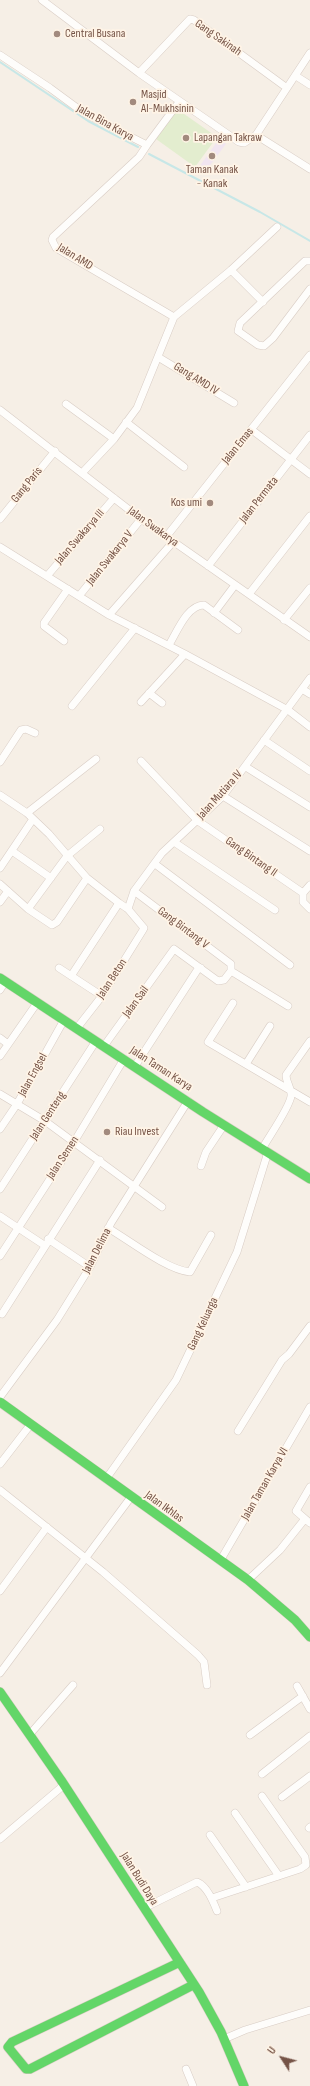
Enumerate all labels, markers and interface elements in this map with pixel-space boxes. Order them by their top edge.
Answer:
street label: Gang Sakinah [192,17,244,59]
place label: Central Busana [65,27,125,41]
marker: Central Busana [52,29,62,39]
place label: Masjid Al-Mukhsinin [141,88,194,116]
marker: Masjid Al-Mukhsinin [128,97,138,107]
street label: Jalan Bina Karya [74,101,136,145]
place label: Lapangan Takraw [194,131,262,145]
marker: Lapangan Takraw [181,133,191,143]
marker: Taman Kanak - Kanak [207,151,217,161]
place label: Taman Kanak - Kanak [186,163,238,191]
street label: Jalan AMD [55,241,95,273]
street label: Gang AMD IV [171,360,221,398]
street label: Jalan Emas [219,425,257,467]
street label: Gang Paris [8,464,46,506]
street label: Jalan Permata [236,474,282,526]
place label: Kos umi [171,496,202,510]
marker: Kos umi [205,498,215,508]
street label: Jalan Swakarya [125,504,181,550]
street label: Jalan Swakarya III [52,507,108,567]
street label: Jalan Swakarya V [84,528,136,588]
street label: Jalan Mutiara IV [194,767,246,823]
street label: Gang Bintang II [222,834,280,880]
street label: Gang Bintang V [154,904,212,952]
street label: Jalan Beton [94,956,130,1002]
street label: Jalan Sail [120,984,152,1020]
street label: Jalan Taman Karya [127,1043,195,1095]
street label: Jalan Engsel [15,1051,51,1099]
street label: Jalan Genteng [27,1089,69,1143]
place label: Riau Invest [115,1125,159,1139]
marker: Riau Invest [102,1127,112,1137]
street label: Jalan Semen [44,1134,82,1182]
street label: Jalan Delima [80,1226,114,1276]
street label: Gang Keluarga [185,1295,221,1353]
street label: Jalan Taman Karya VI [238,1445,292,1523]
street label: Jalan Ikhlas [142,1488,186,1526]
street label: Jalan Budi Daya [117,1850,161,1908]
north arrow [262,2038,302,2078]
text: U [265,2045,279,2057]

